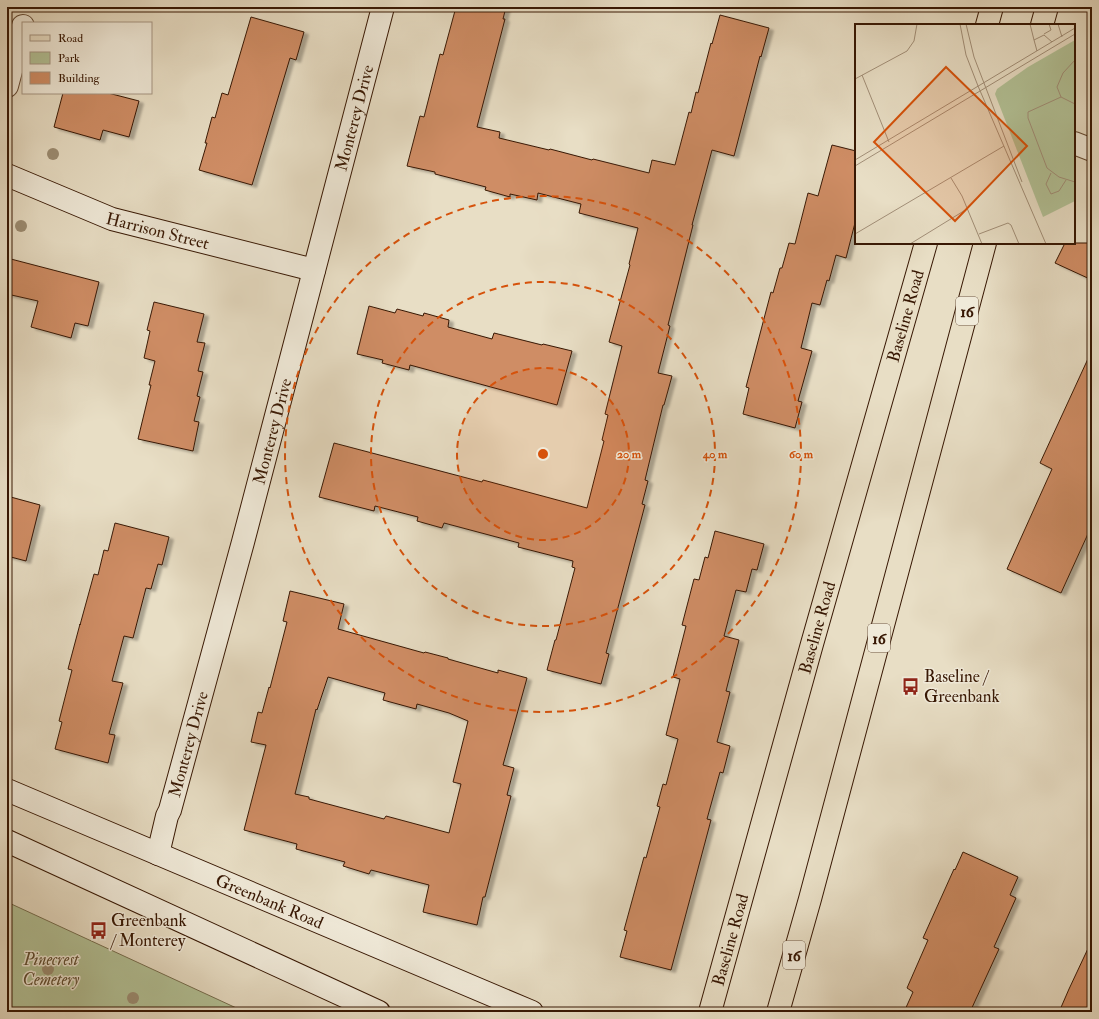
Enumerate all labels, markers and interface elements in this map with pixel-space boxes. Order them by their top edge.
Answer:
legend [22,22,152,94]
inset map [855,24,1075,244]
text: Road [58,31,83,46]
text: Park [58,51,80,66]
street label: Monterey Drive [331,63,378,173]
text: Building [58,71,101,86]
street label: Harrison Street [104,208,212,254]
street label: Baseline Road [883,267,929,365]
road number: 16 [956,297,978,325]
street label: Monterey Drive [249,376,296,487]
centre of rings [536,447,550,461]
text: 20 m [617,447,642,462]
text: 40 m [702,447,728,462]
text: 60 m [789,447,814,462]
street label: Baseline Road [794,579,840,676]
road number: 16 [868,624,890,652]
place label: Baseline / Greenbank [924,666,1000,707]
bus stop icon: Baseline / Greenbank [901,676,921,696]
street label: Monterey Drive [164,689,213,800]
street label: Greenbank Road [212,869,327,934]
street label: Baseline Road [708,891,753,988]
place label: Greenbank / Monterey [109,910,187,952]
bus stop icon: Greenbank / Monterey [88,920,108,940]
road number: 16 [783,941,805,969]
park label: Pinecrest Cemetery [22,949,80,990]

